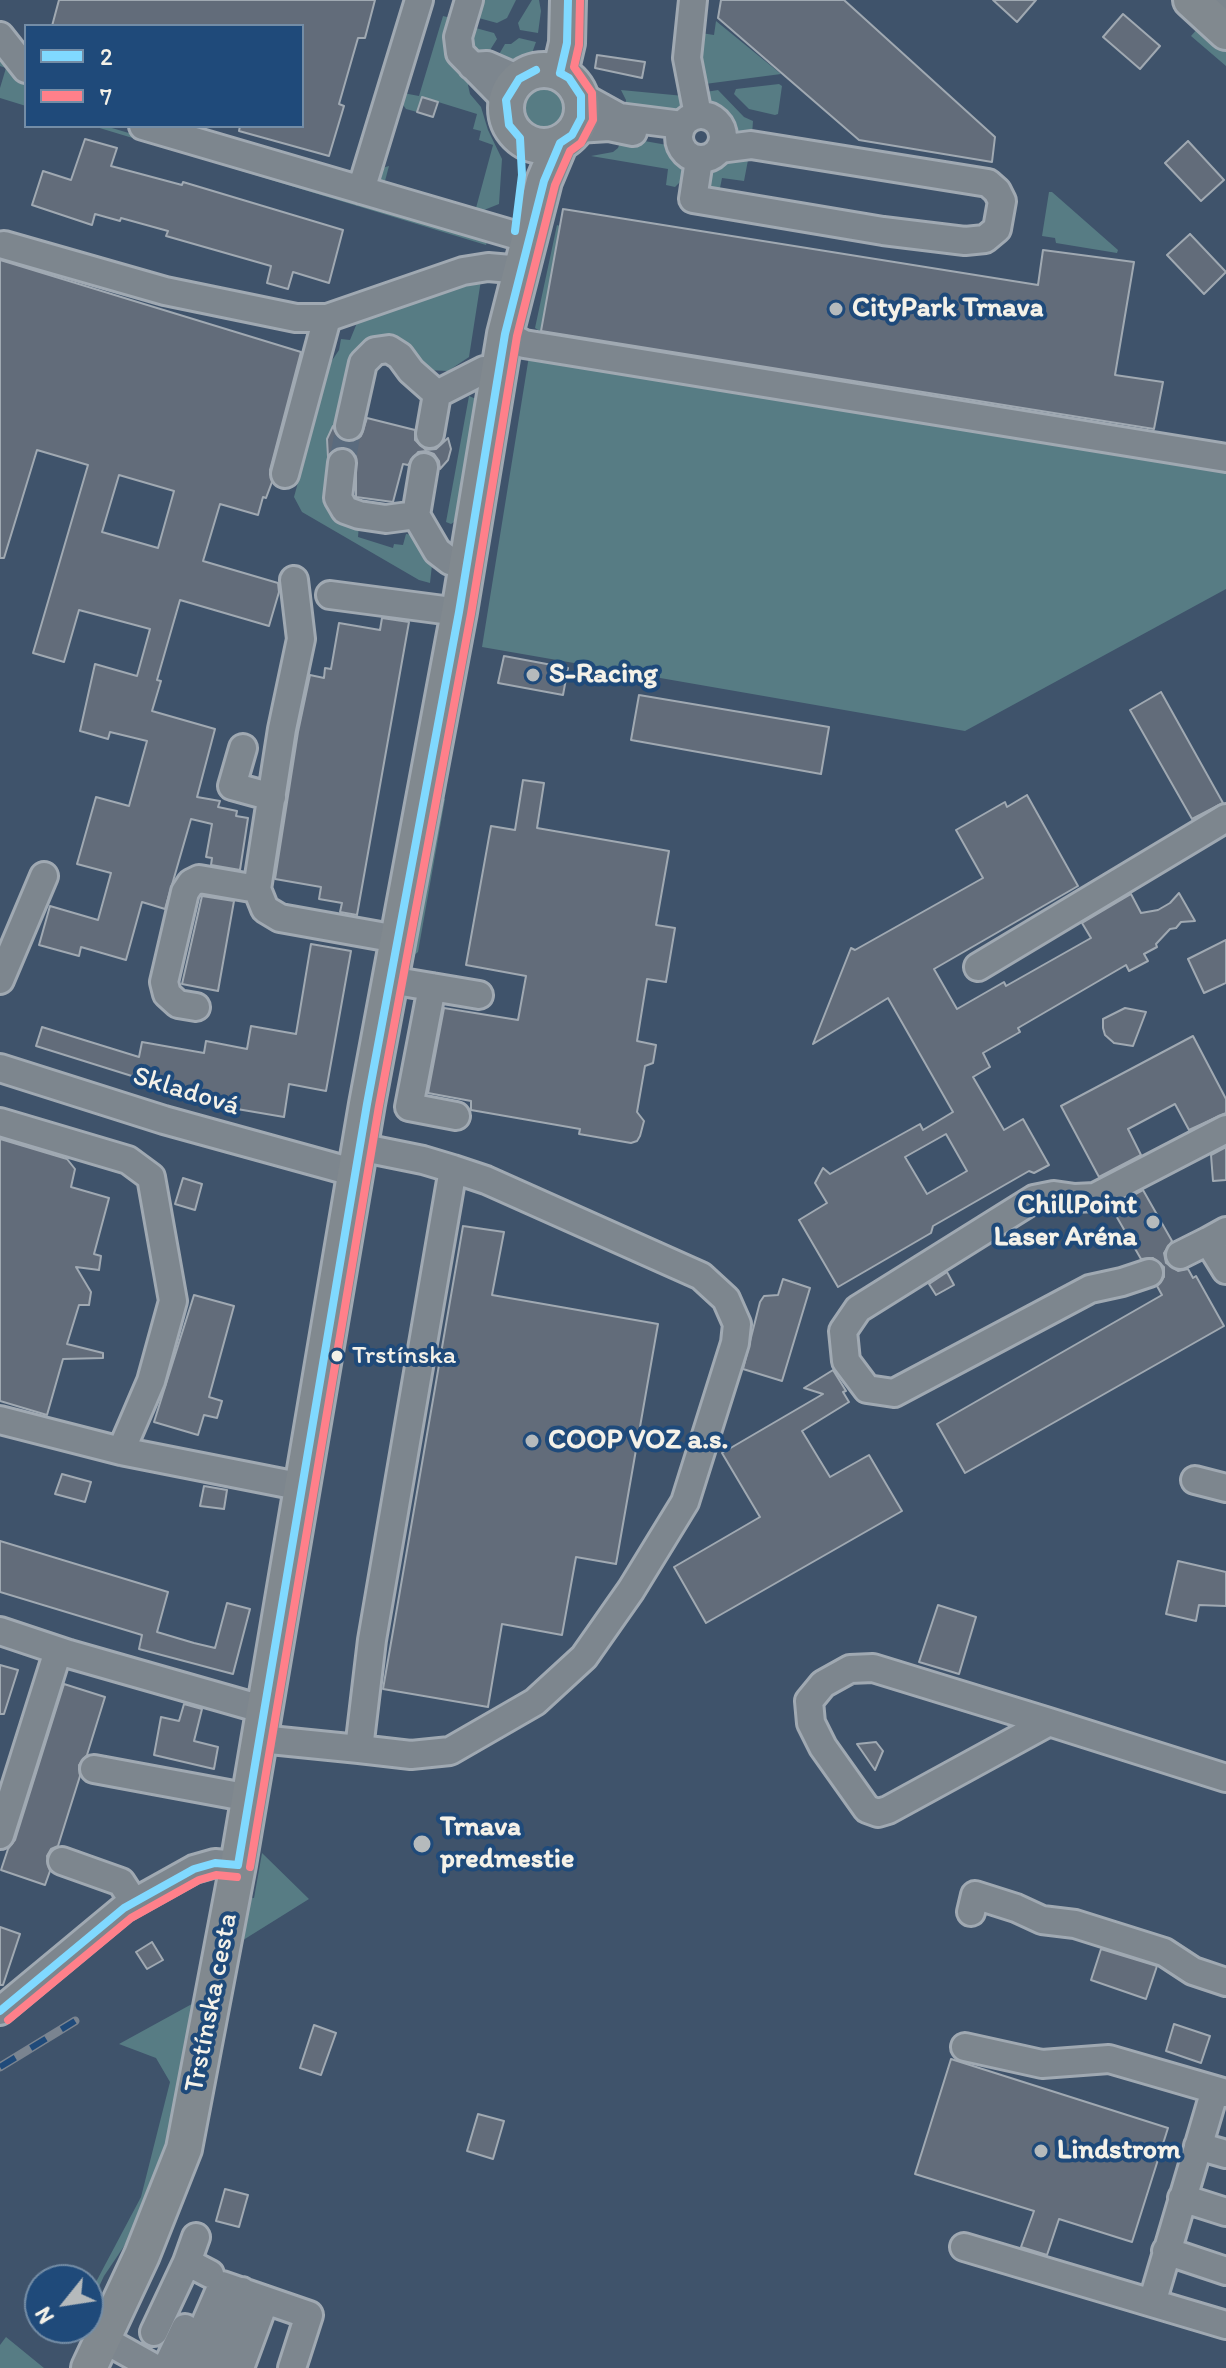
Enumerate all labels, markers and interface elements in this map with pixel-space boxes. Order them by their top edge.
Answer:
legend [24,24,304,128]
text: 2 [100,42,113,71]
text: 7 [100,82,112,111]
place label: CityPark Trnava [852,292,1044,326]
marker: CityPark Trnava [827,300,845,318]
place label: S-Racing [549,658,657,692]
marker: S-Racing [524,666,542,684]
street label: Skladová [129,1060,243,1124]
place label: ChillPoint Laser Aréna [994,1189,1137,1255]
marker: ChillPoint Laser Aréna [1144,1213,1162,1231]
place label: Trstínska [352,1340,456,1372]
marker: Trstínska [329,1348,345,1364]
place label: COOP VOZ a.s. [548,1424,728,1458]
marker: COOP VOZ a.s. [523,1432,541,1450]
place label: Trnava predmestie [440,1811,574,1877]
marker: Trnava predmestie [411,1833,433,1855]
street label: Trstínska cesta [178,1911,246,2095]
place label: Lindstrom [1057,2134,1181,2168]
marker: Lindstrom [1032,2142,1050,2160]
north arrow [24,2264,104,2344]
text: N [29,2302,60,2328]

